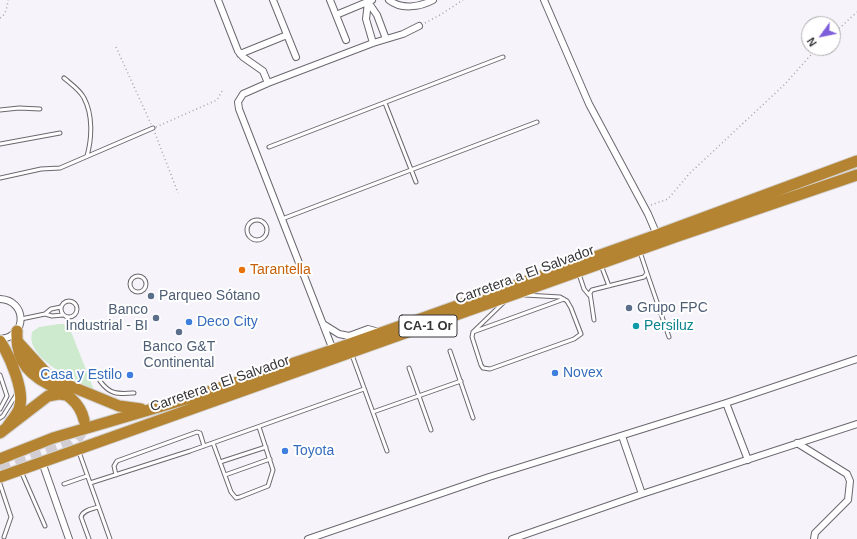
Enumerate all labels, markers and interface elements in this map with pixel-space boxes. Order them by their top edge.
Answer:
north arrow [801,16,841,56]
text: N [805,35,819,49]
street label: Carretera a El Salvador [453,242,597,308]
place label: Tarantella [250,262,311,278]
marker: Tarantella [237,265,247,275]
place label: Parqueo Sótano [159,288,260,304]
marker: Parqueo Sótano [146,291,156,301]
place label: Grupo FPC [637,300,708,316]
place label: Banco Industrial - BI [66,302,148,334]
marker: Grupo FPC [624,303,634,313]
marker: Banco Industrial - BI [151,313,161,323]
place label: Deco City [197,314,258,330]
road number: CA-1 Or [399,315,457,337]
marker: Deco City [184,317,194,327]
place label: Persiluz [644,318,694,334]
marker: Persiluz [631,321,641,331]
marker: Banco G&T Continental [174,327,184,337]
place label: Banco G&T Continental [143,339,215,372]
street label: Carretera a El Salvador [148,352,292,416]
place label: Novex [563,365,603,381]
place label: Casa y Estilo [40,367,122,383]
marker: Novex [550,368,560,378]
marker: Casa y Estilo [125,370,135,380]
place label: Toyota [293,443,334,459]
marker: Toyota [280,446,290,456]

